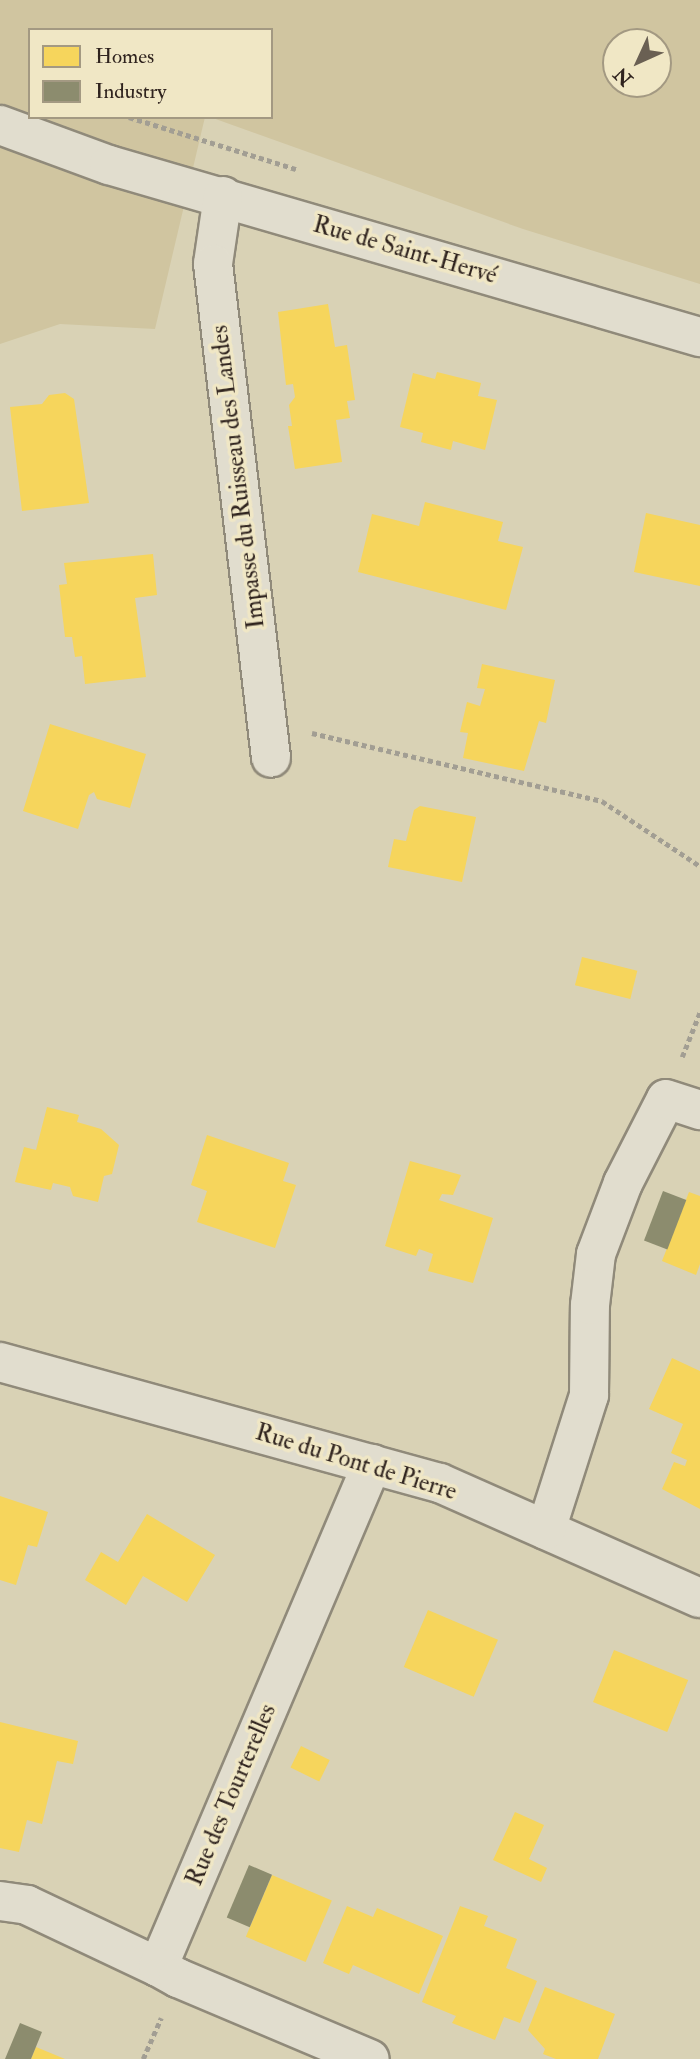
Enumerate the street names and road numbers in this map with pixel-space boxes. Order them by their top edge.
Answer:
street label: Rue de Saint-Hervé [310,210,500,290]
street label: Impasse du Ruisseau des Landes [205,324,271,630]
street label: Rue du Pont de Pierre [252,1418,460,1506]
street label: Rue des Tourterelles [180,1700,282,1890]

